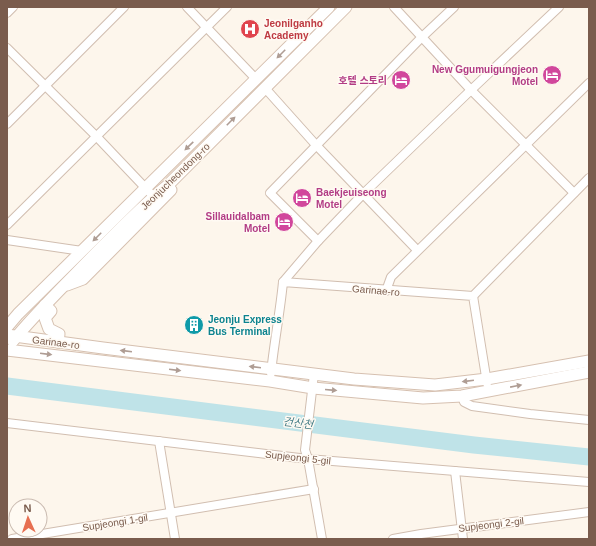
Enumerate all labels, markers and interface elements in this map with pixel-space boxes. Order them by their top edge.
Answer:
hospital icon: Jeonilganho Academy [239,18,261,40]
place label: Jeonilganho Academy [264,18,323,41]
one-way arrow [276,49,286,59]
place label: New Ggumuigungjeon Motel [432,64,538,87]
hotel icon: New Ggumuigungjeon Motel [541,64,563,86]
hotel icon: 호텔 스토리 [390,69,412,91]
place label: 호텔 스토리 [338,75,387,86]
one-way arrow [226,116,236,126]
street label: Jeonjucheondong-ro [139,140,212,212]
one-way arrow [184,141,194,150]
hotel icon: Baekjeuiseong Motel [291,187,313,209]
place label: Baekjeuiseong Motel [316,187,387,210]
place label: Sillauidalbam Motel [206,211,270,234]
hotel icon: Sillauidalbam Motel [273,211,295,233]
one-way arrow [92,232,101,242]
street label: Garinae-ro [352,283,401,298]
building icon: Jeonju Express Bus Terminal [183,314,205,336]
place label: Jeonju Express Bus Terminal [208,314,282,337]
street label: Garinae-ro [32,334,81,351]
one-way arrow [120,348,132,354]
one-way arrow [40,351,52,357]
one-way arrow [249,364,261,370]
one-way arrow [169,367,181,373]
one-way arrow [462,378,474,384]
one-way arrow [510,382,522,388]
one-way arrow [325,386,338,393]
water label: 건산천 [282,415,316,431]
street label: Supjeongi 5-gil [264,449,331,466]
north arrow [8,498,48,538]
text: N [23,502,32,514]
street label: Supjeongi 1-gil [82,512,149,533]
street label: Supjeongi 2-gil [458,515,525,534]

